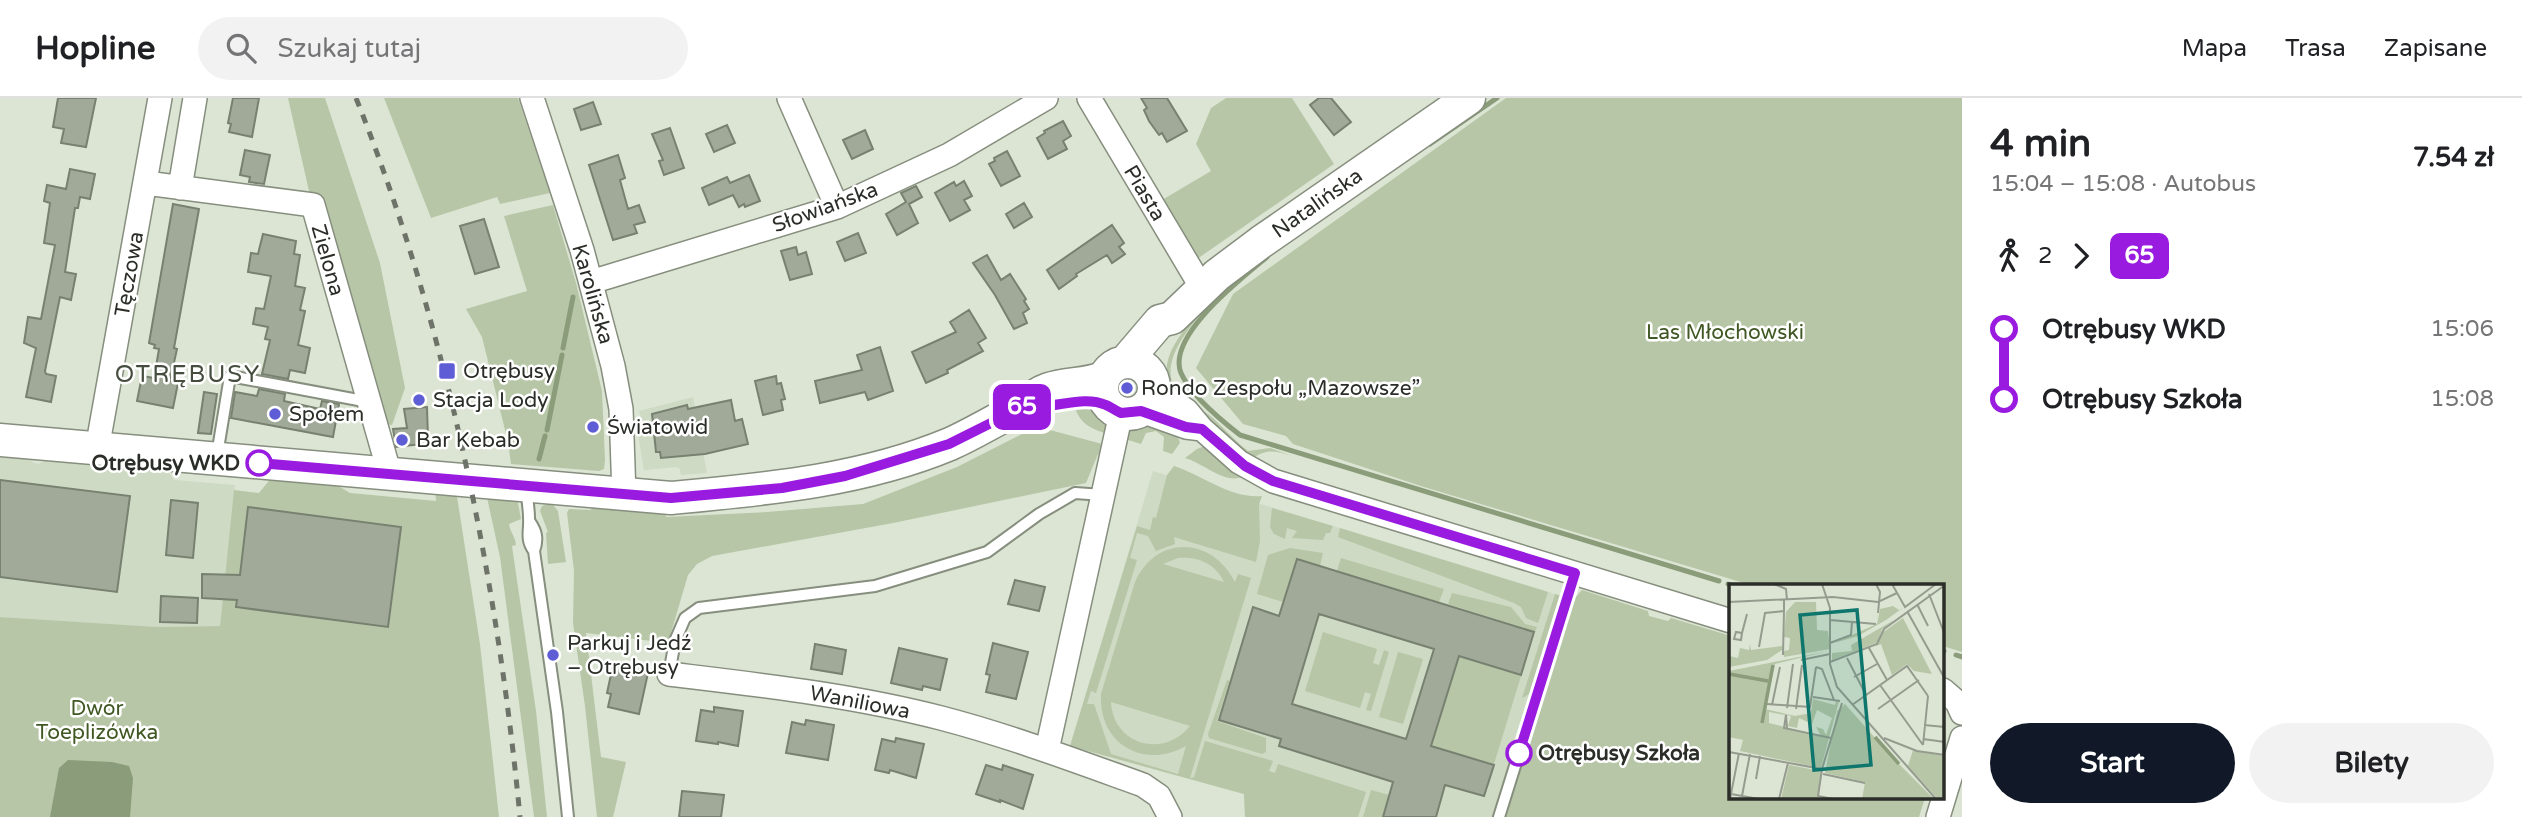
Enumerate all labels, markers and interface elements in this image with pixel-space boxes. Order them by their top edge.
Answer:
search box [198,17,688,80]
text: Hopline [35,29,156,68]
icon: search [222,29,260,67]
text: Szukaj tutaj [278,33,421,64]
text: Mapa [2182,34,2247,63]
text: Trasa [2285,34,2346,63]
text: Zapisane [2384,34,2487,63]
text: 4 min [1990,121,2091,167]
text: 7.54 zł [2413,142,2494,173]
street label: Piasta [1118,161,1171,226]
street label: Natalińska [1267,163,1367,244]
text: 15:04 – 15:08 · Autobus [1990,170,2256,198]
street label: Słowiańska [769,177,881,238]
street label: Zielona [305,222,350,299]
street label: Tęczowa [110,230,149,319]
icon: walk [1990,237,2028,275]
icon: forward [2062,237,2100,275]
street label: Karolińska [566,241,619,347]
text: 65 [2124,241,2155,270]
text: 2 [2038,242,2052,270]
text: Otrębusy WKD [2042,314,2226,345]
text: 15:06 [2430,315,2494,343]
park label: Las Młochowski [1646,320,1804,345]
place label: Otrębusy [463,359,555,384]
district label: OTRĘBUSY [115,360,261,389]
marker: Otrębusy [437,361,457,381]
place label: Rondo Zespołu „Mazowsze” [1141,376,1420,401]
marker: Rondo Zespołu „Mazowsze” [1119,380,1135,396]
line badge: 65 [990,384,1054,430]
text: Otrębusy Szkoła [2042,384,2243,415]
text: 15:08 [2430,385,2494,413]
place label: Stacja Lody [433,388,548,413]
marker: Stacja Lody [411,392,427,408]
text: 65 [1007,392,1037,421]
place label: Społem [289,402,364,427]
marker: Społem [267,406,283,422]
place label: Światowid [607,415,708,440]
marker: Światowid [585,419,601,435]
place label: Bar Kebab [416,428,520,453]
marker: Bar Kebab [394,432,410,448]
marker: Otrębusy WKD [246,450,272,476]
place label: Otrębusy WKD [91,451,240,476]
inset map [1729,584,1944,800]
place label: Parkuj i Jedź – Otrębusy [567,631,692,680]
marker: Parkuj i Jedź – Otrębusy [545,647,561,663]
street label: Waniliowa [808,681,912,724]
park label: Dwór Toeplizówka [36,696,158,745]
button: Start [1990,723,2235,803]
button: Bilety [2249,723,2494,803]
marker: Otrębusy Szkoła [1506,740,1532,766]
place label: Otrębusy Szkoła [1538,741,1700,766]

